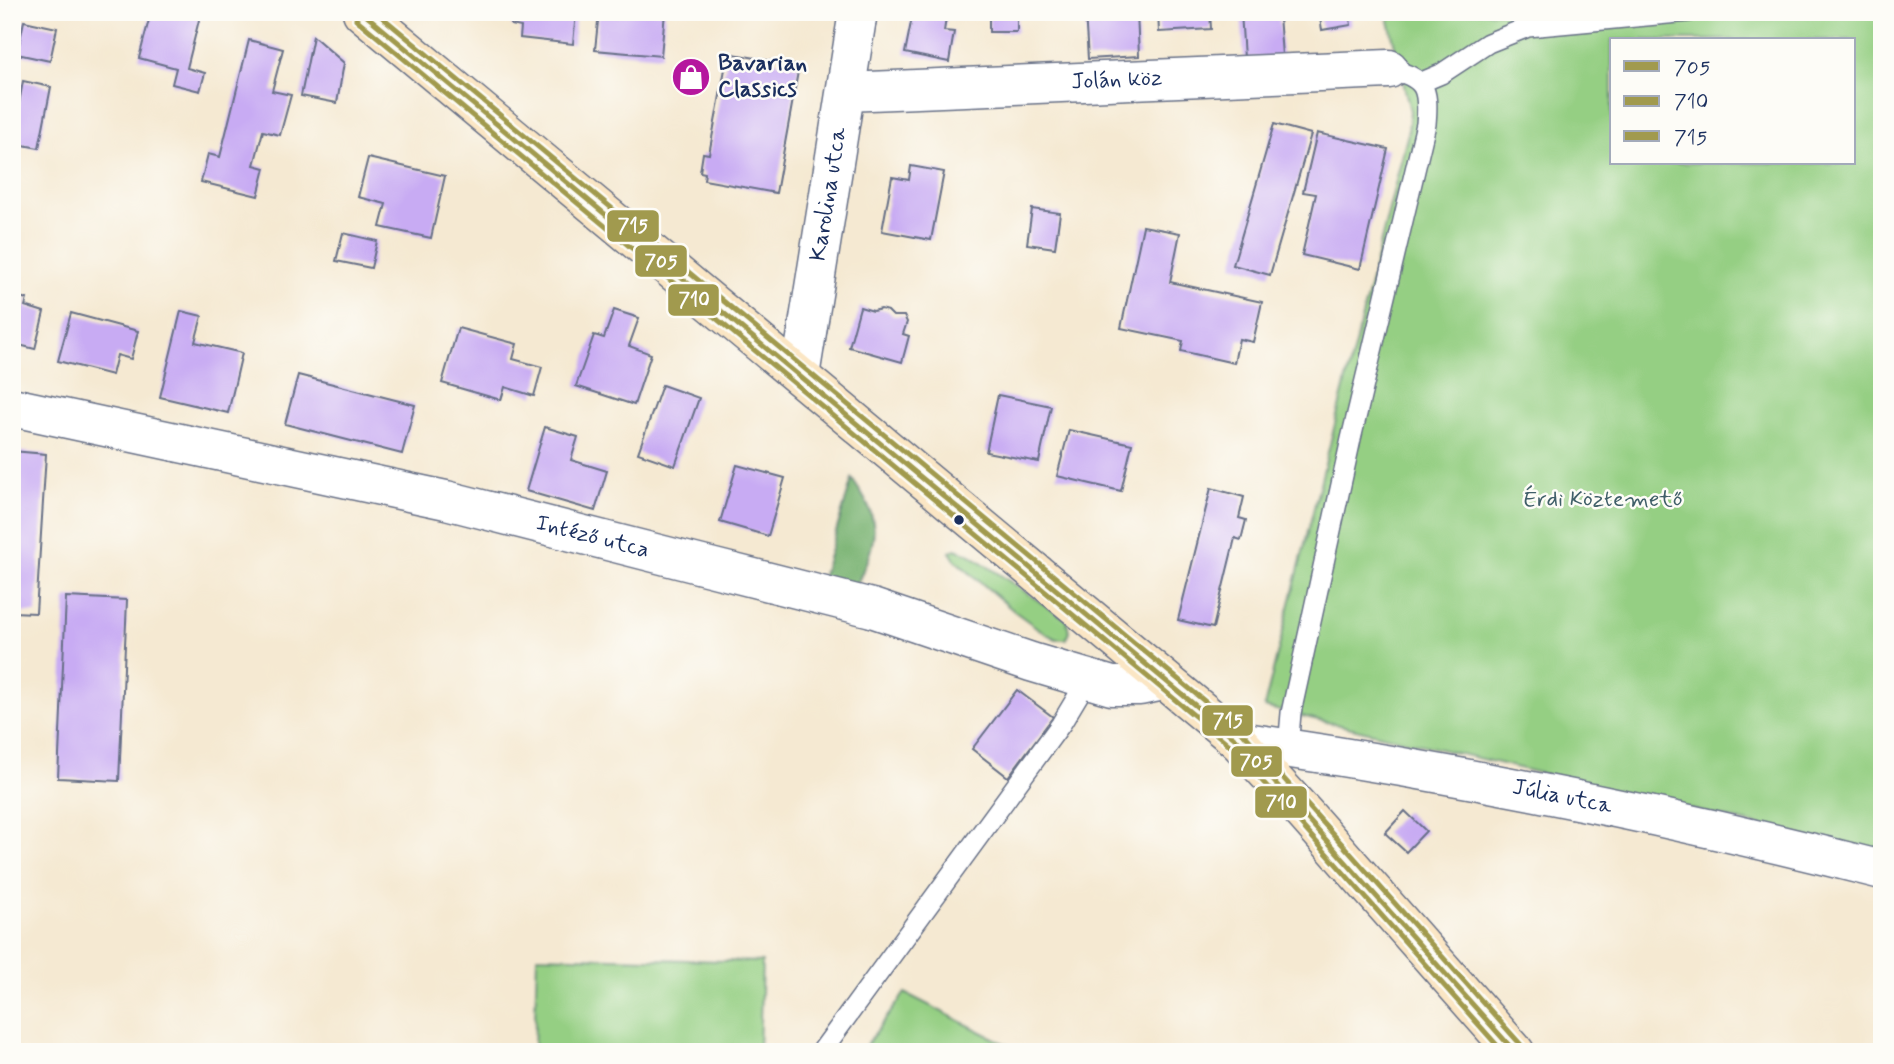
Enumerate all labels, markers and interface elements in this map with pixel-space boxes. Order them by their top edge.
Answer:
legend [1610,38,1856,164]
place label: Bavarian Classics [718,49,807,105]
text: 705 [1674,54,1710,82]
shop icon: Bavarian Classics [670,56,712,98]
street label: Jolán köz [1071,64,1163,97]
text: 710 [1674,88,1708,116]
text: 715 [1674,124,1707,152]
street label: Karolina utca [803,125,854,263]
line badge: 715 [606,209,660,243]
text: 715 [618,214,649,239]
line badge: 705 [634,244,688,278]
text: 705 [645,250,678,275]
line badge: 710 [667,283,720,317]
text: 710 [678,288,710,313]
park label: Érdi Köztemető [1523,484,1683,515]
street label: Intéző utca [533,508,652,566]
unlabelled marker [952,513,966,527]
line badge: 715 [1201,704,1254,737]
text: 715 [1213,709,1244,734]
line badge: 705 [1230,745,1283,778]
text: 705 [1240,750,1273,775]
street label: Júlia utca [1510,773,1615,822]
line badge: 710 [1254,785,1308,819]
text: 710 [1265,791,1297,816]

